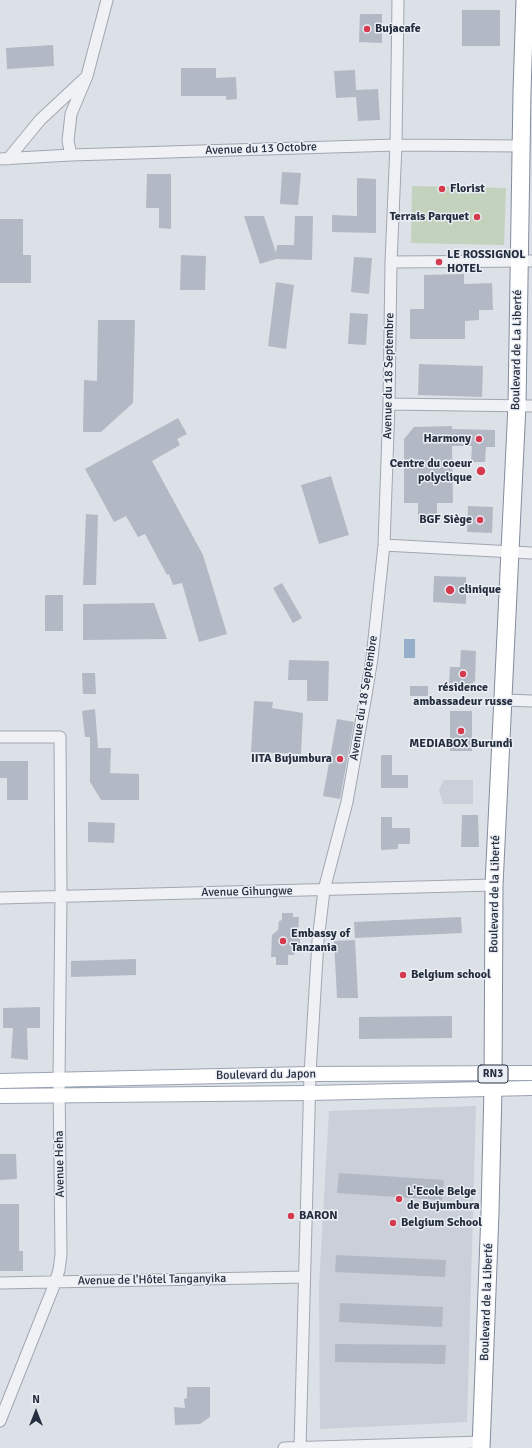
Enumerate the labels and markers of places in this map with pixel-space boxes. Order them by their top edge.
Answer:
place label: Bujacafe [375,22,421,36]
marker: Bujacafe [362,24,372,34]
place label: Florist [450,182,485,196]
marker: Florist [437,184,447,194]
place label: Terrais Parquet [390,210,469,224]
marker: Terrais Parquet [472,212,482,222]
place label: LE ROSSIGNOL HOTEL [447,248,526,276]
marker: LE ROSSIGNOL HOTEL [434,257,444,267]
place label: Harmony [423,432,471,446]
marker: Harmony [474,434,484,444]
place label: Centre du coeur polyclique [390,457,472,485]
marker: Centre du coeur polyclique [475,465,487,477]
place label: BGF Siège [419,513,472,527]
marker: BGF Siège [475,515,485,525]
place label: clinique [459,583,501,597]
marker: clinique [444,584,456,596]
marker: résidence ambassadeur russe [458,669,468,679]
place label: résidence ambassadeur russe [413,681,513,709]
marker: MEDIABOX Burundi [456,726,466,736]
place label: MEDIABOX Burundi [409,737,513,751]
place label: IITA Bujumbura [251,752,332,766]
marker: IITA Bujumbura [335,754,345,764]
place label: Embassy of Tanzania [291,927,350,955]
marker: Embassy of Tanzania [278,936,288,946]
place label: Belgium school [411,968,491,982]
marker: Belgium school [398,970,408,980]
place label: L'Ecole Belge de Bujumbura [407,1185,480,1213]
marker: L'Ecole Belge de Bujumbura [394,1194,404,1204]
place label: BARON [299,1209,338,1223]
marker: BARON [286,1211,296,1221]
place label: Belgium School [401,1216,482,1230]
marker: Belgium School [388,1218,398,1228]

